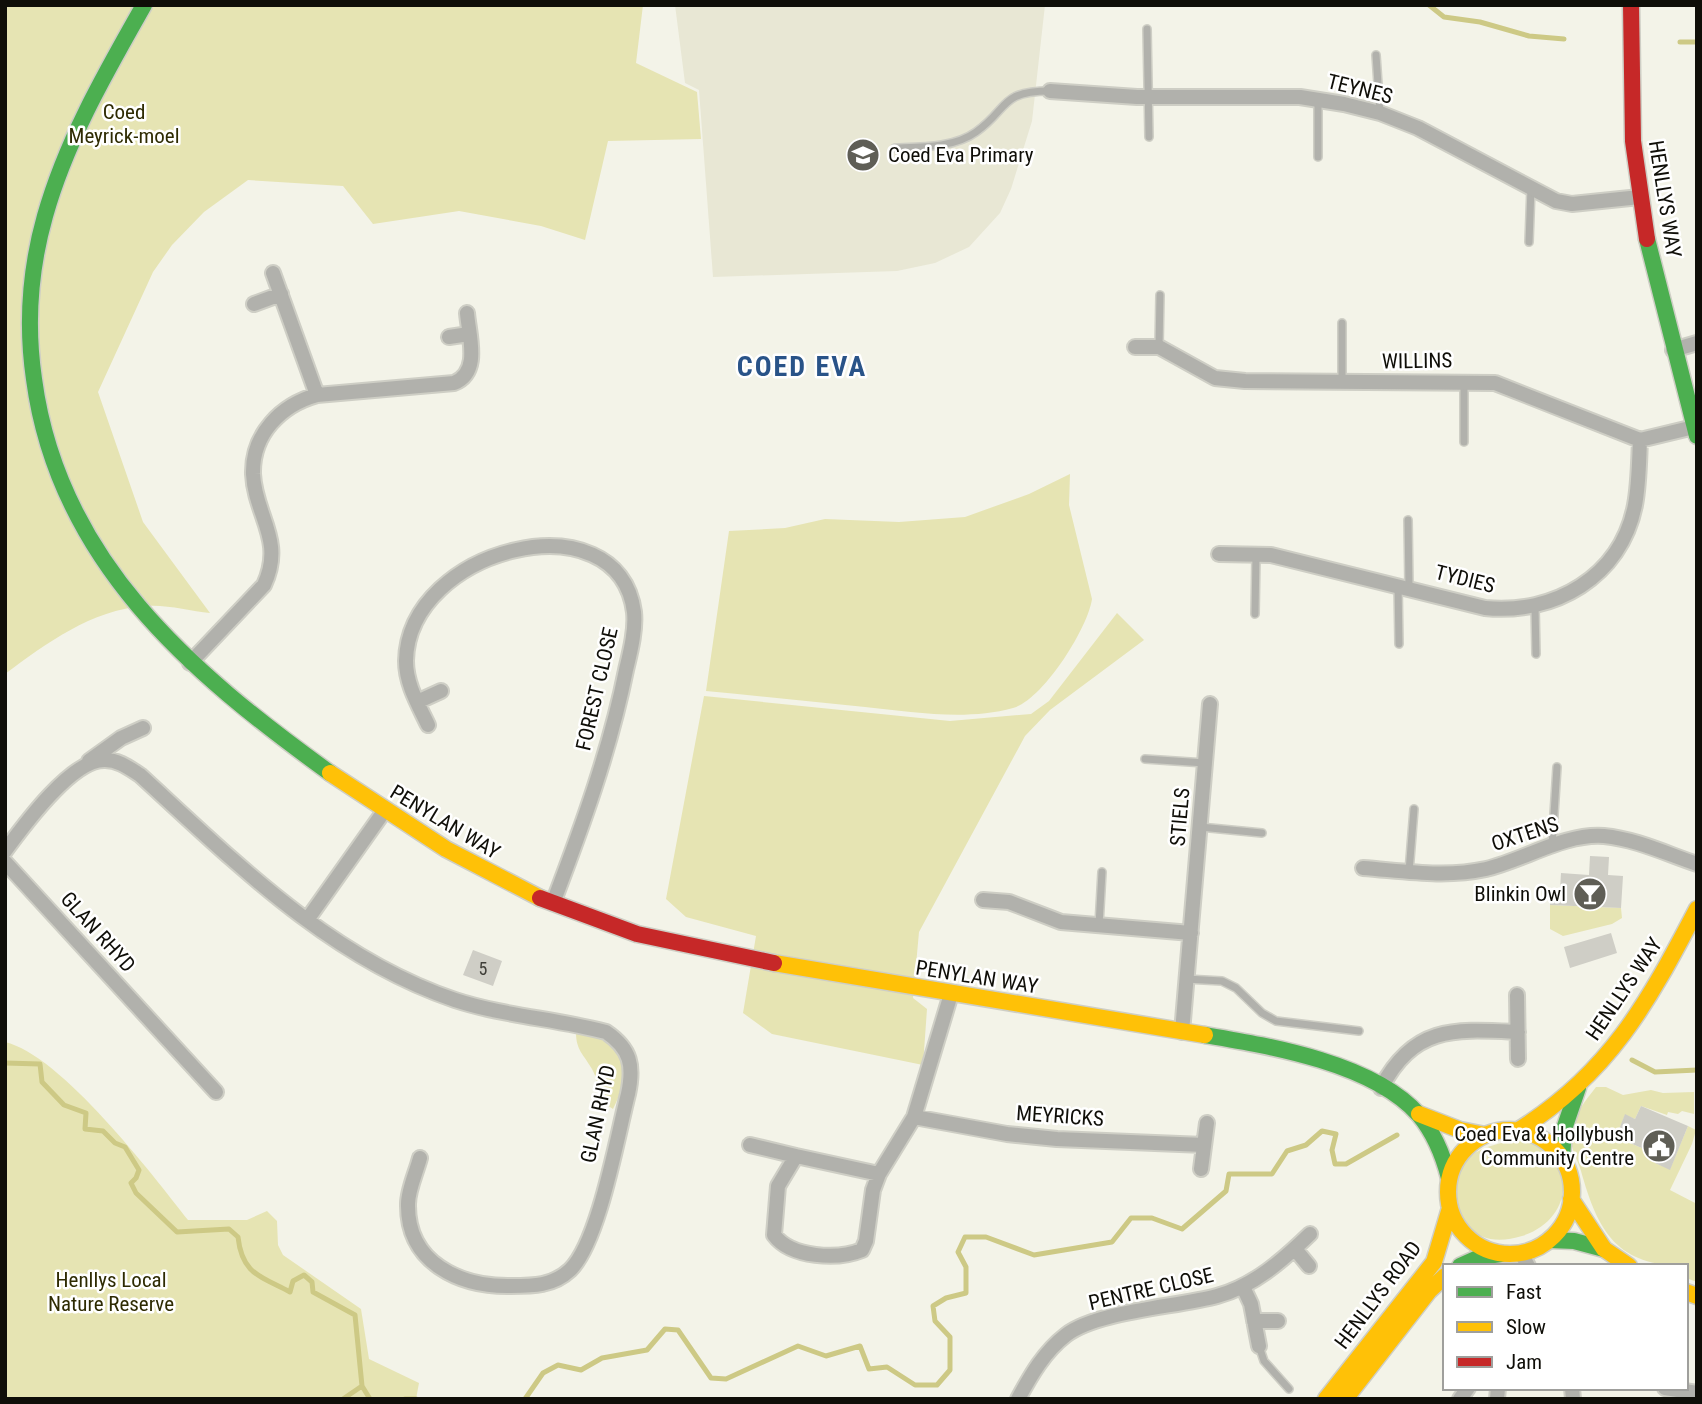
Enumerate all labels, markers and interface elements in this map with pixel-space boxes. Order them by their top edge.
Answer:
street label: TEYNES [1325,69,1395,109]
park label: Coed Meyrick-moel [69,100,179,148]
school or university icon: Coed Eva Primary [844,136,882,174]
street label: HENLLYS WAY [1644,139,1686,259]
place label: Coed Eva Primary [888,143,1034,167]
street label: WILLINS [1382,348,1452,374]
district label: COED EVA [737,350,867,383]
street label: TYDIES [1433,560,1497,598]
street label: FOREST CLOSE [571,625,623,753]
street label: PENYLAN WAY [386,780,504,864]
street label: STIELS [1166,787,1195,847]
street label: OXTENS [1488,812,1562,856]
bar icon: Blinkin Owl [1571,875,1609,913]
place label: Blinkin Owl [1474,882,1566,906]
street label: GLAN RHYD [56,887,140,977]
street label: HENLLYS WAY [1581,933,1667,1045]
street label: PENYLAN WAY [914,955,1040,999]
house number: 5 [479,958,488,979]
street label: GLAN RHYD [576,1063,620,1165]
street label: MEYRICKS [1015,1101,1105,1131]
place label: Coed Eva & Hollybush Community Centre [1454,1122,1634,1170]
public building icon: Coed Eva & Hollybush Community Centre [1640,1127,1678,1165]
street label: HENLLYS ROAD [1330,1237,1426,1353]
street label: PENTRE CLOSE [1086,1263,1216,1315]
legend [1443,1264,1688,1390]
park label: Henllys Local Nature Reserve [48,1268,174,1316]
text: Fast [1506,1280,1542,1304]
text: Slow [1506,1315,1546,1339]
text: Jam [1506,1350,1542,1374]

